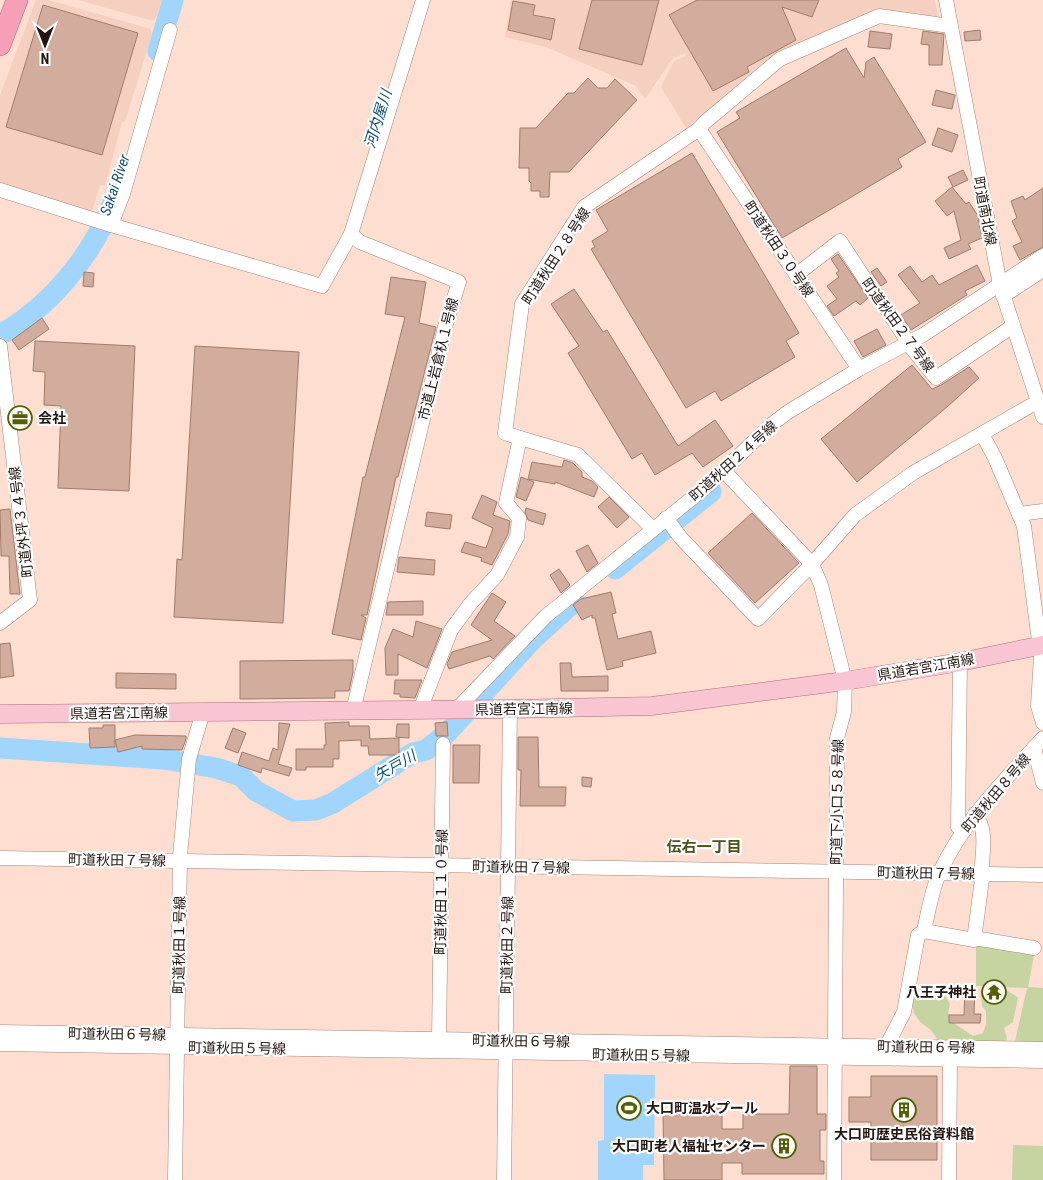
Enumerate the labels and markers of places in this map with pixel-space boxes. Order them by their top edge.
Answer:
office icon: 会社 [7,405,33,431]
place label: 会社 [38,410,66,426]
temple icon: 八王子神社 [981,979,1007,1005]
place label: 八王子神社 [906,984,976,1000]
sports icon: 大口町温水プール [616,1095,642,1121]
building icon: 大口町歴史民俗資料館 [891,1097,917,1123]
place label: 大口町温水プール [646,1100,758,1116]
place label: 大口町歴史民俗資料館 [834,1126,974,1142]
building icon: 大口町老人福祉センター [771,1133,797,1159]
place label: 大口町老人福祉センター [612,1138,766,1154]

